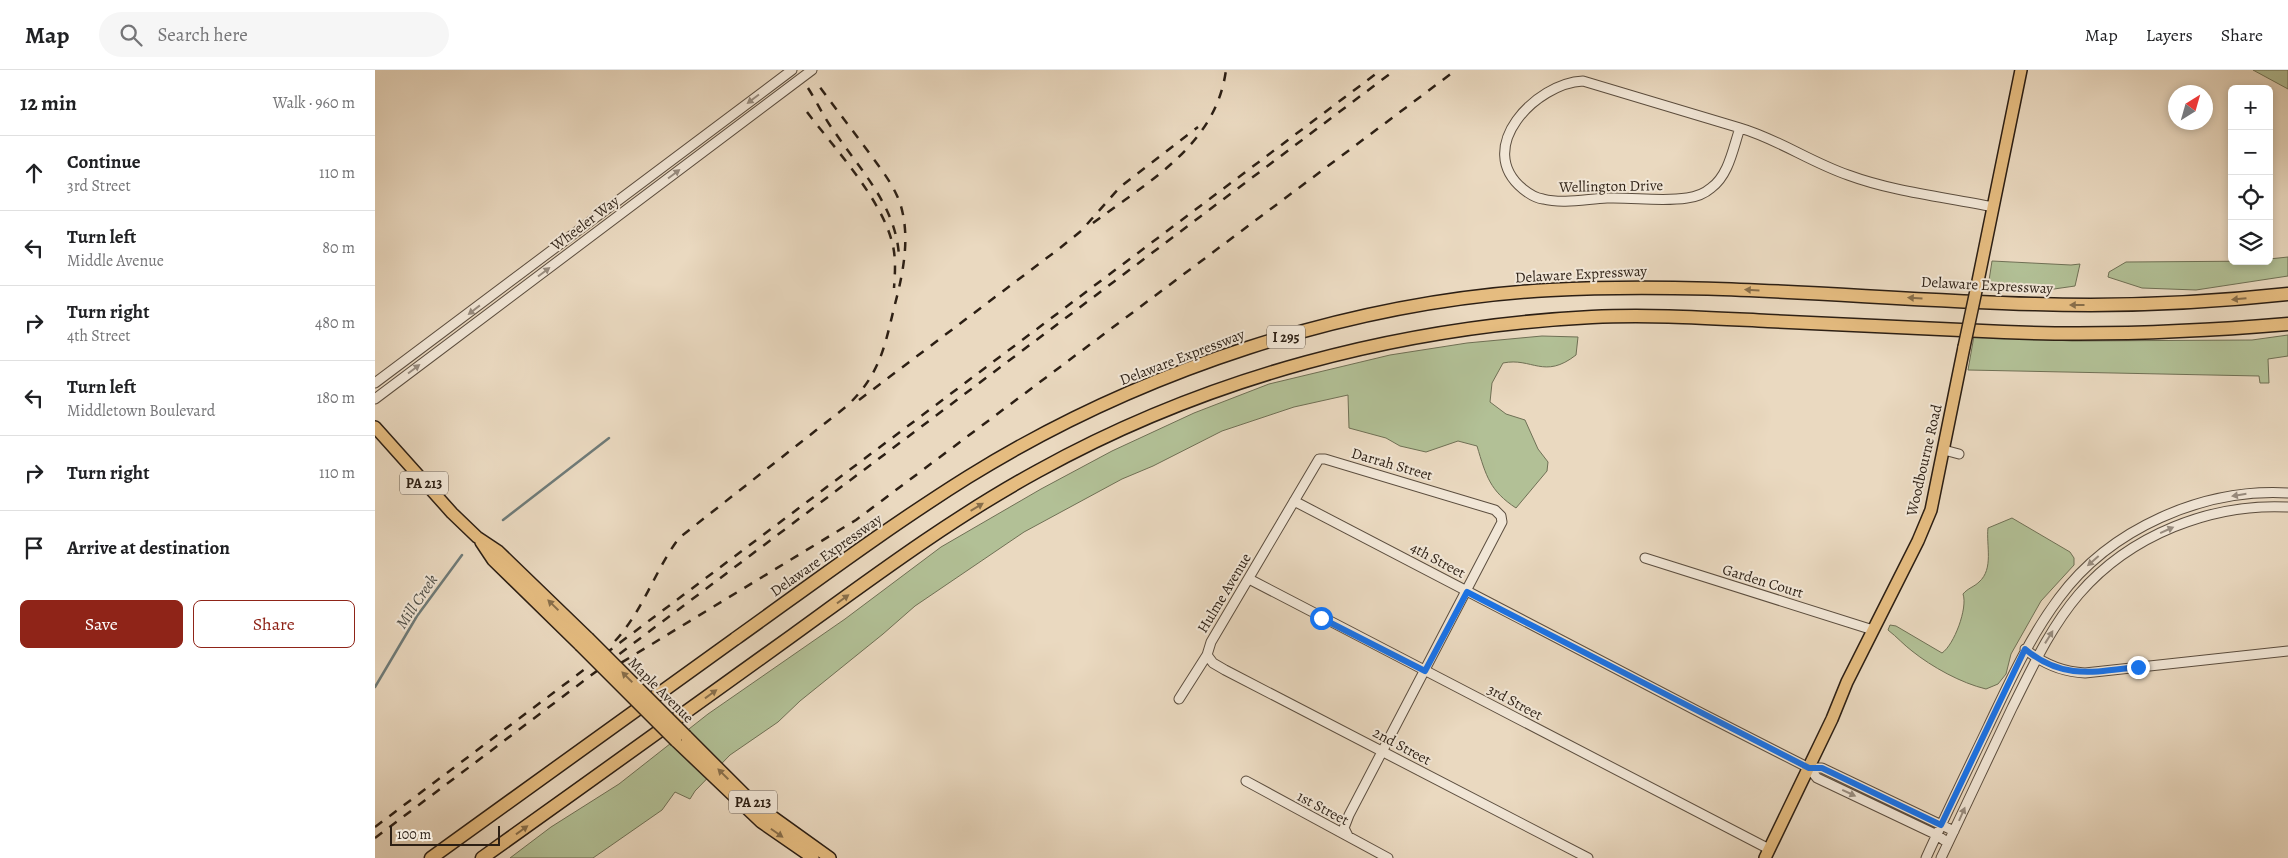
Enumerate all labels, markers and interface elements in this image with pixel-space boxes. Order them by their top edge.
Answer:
search box [99,12,449,57]
text: Map [25,19,69,51]
icon: search [117,21,145,49]
text: Search here [157,22,248,48]
text: Map [2085,23,2118,47]
text: Layers [2146,23,2193,47]
text: Share [2221,23,2263,47]
north arrow [2168,85,2213,130]
map controls [2228,85,2273,265]
button: + [2228,85,2273,130]
text: 12 min [20,89,77,117]
text: Walk · 960 m [273,92,355,114]
one-way arrow [747,94,760,105]
button: − [2228,130,2273,175]
text: Continue [67,149,141,175]
icon: ahead [20,159,48,187]
text: 110 m [319,162,355,184]
one-way arrow [667,169,681,179]
text: 3rd Street [67,175,131,197]
street label: Wellington Drive [1558,175,1664,197]
button: locate [2228,175,2273,220]
street label: Wheeler Way [546,191,623,256]
button: layers [2228,220,2273,265]
text: Turn left [67,224,136,250]
icon: left [20,234,48,262]
text: 80 m [322,237,355,259]
text: Middle Avenue [67,250,164,272]
street label: Delaware Expressway [1514,261,1648,287]
one-way arrow [537,266,550,277]
street label: Delaware Expressway [1920,272,2054,298]
one-way arrow [1744,286,1760,294]
one-way arrow [1907,294,1923,302]
one-way arrow [2231,295,2247,303]
text: Turn right [67,299,149,325]
one-way arrow [2069,301,2085,309]
one-way arrow [468,304,481,315]
icon: right [20,309,48,337]
text: 480 m [315,312,355,334]
street label: Delaware Expressway [1117,324,1248,390]
text: 4th Street [67,325,131,347]
road number: I 295 [1267,326,1305,348]
one-way arrow [407,364,420,375]
text: Turn left [67,374,136,400]
icon: left [20,384,48,412]
text: 180 m [317,387,355,409]
text: Middletown Boulevard [67,400,215,422]
street label: Woodbourne Road [1901,401,1947,519]
street label: Darrah Street [1349,443,1435,485]
icon: right [20,459,48,487]
text: Turn right [67,460,149,486]
text: 110 m [319,462,355,484]
road number: PA 213 [400,472,448,494]
one-way arrow [2231,491,2247,499]
one-way arrow [970,503,983,512]
street label: Delaware Expressway [766,509,886,601]
one-way arrow [2160,525,2174,533]
icon: arrive [20,534,48,562]
text: Arrive at destination [67,535,230,561]
street label: 4th Street [1407,537,1469,583]
street label: Hulme Avenue [1192,549,1256,637]
one-way arrow [2088,555,2100,567]
street label: Garden Court [1720,559,1806,603]
water label: Mill Creek [391,570,443,633]
one-way arrow [836,594,850,604]
one-way arrow [547,599,559,611]
button: Save [20,600,183,648]
button: Share [193,600,355,648]
route start [1310,607,1333,630]
one-way arrow [2044,630,2053,643]
street label: Maple Avenue [624,653,698,727]
route end [2127,656,2150,679]
one-way arrow [621,671,633,683]
street label: 3rd Street [1484,679,1546,725]
one-way arrow [704,689,718,699]
street label: 2nd Street [1369,722,1435,770]
one-way arrow [717,768,729,780]
street label: 1st Street [1294,786,1352,830]
one-way arrow [1842,789,1856,797]
road number: PA 213 [729,790,777,814]
one-way arrow [1958,807,1966,821]
scale bar [390,823,500,846]
one-way arrow [515,824,528,835]
text: 100 m [397,825,431,844]
one-way arrow [770,828,784,838]

